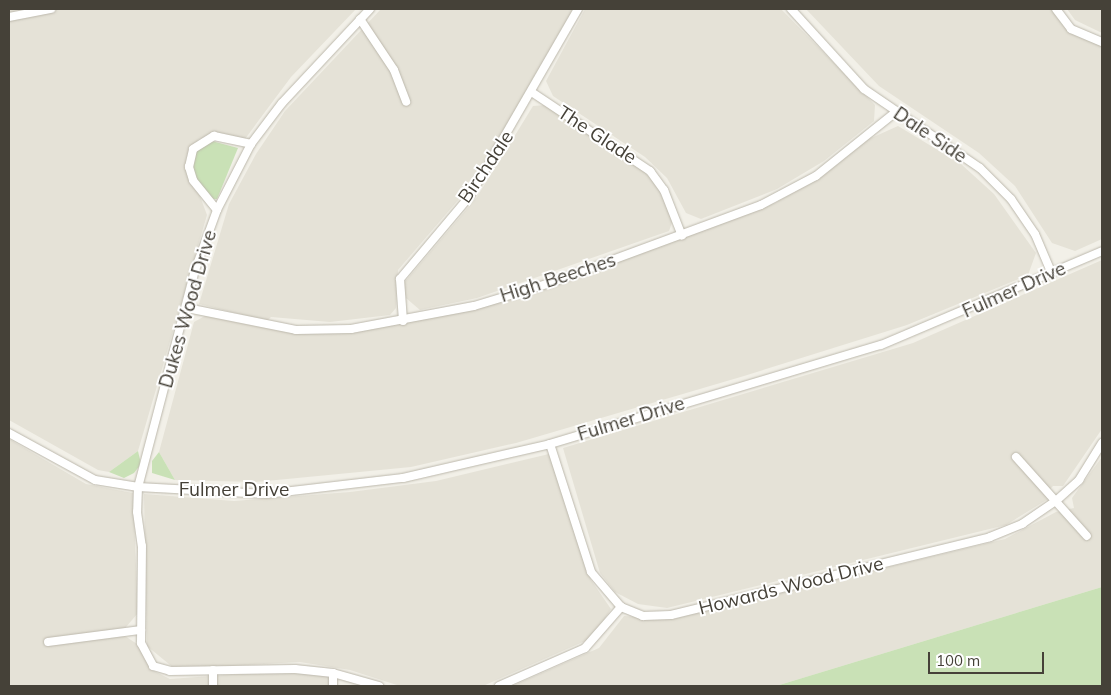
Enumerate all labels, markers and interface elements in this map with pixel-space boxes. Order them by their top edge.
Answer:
street label: The Glade [553,101,641,169]
street label: Dale Side [889,102,971,168]
street label: Birchdale [454,126,518,208]
street label: Dukes Wood Drive [155,227,221,391]
street label: High Beeches [497,249,619,307]
street label: Fulmer Drive [959,257,1069,323]
street label: Fulmer Drive [575,392,687,446]
street label: Fulmer Drive [179,479,289,501]
street label: Howards Wood Drive [696,552,886,620]
scale bar [931,642,1047,674]
text: 100 m [936,651,980,670]

